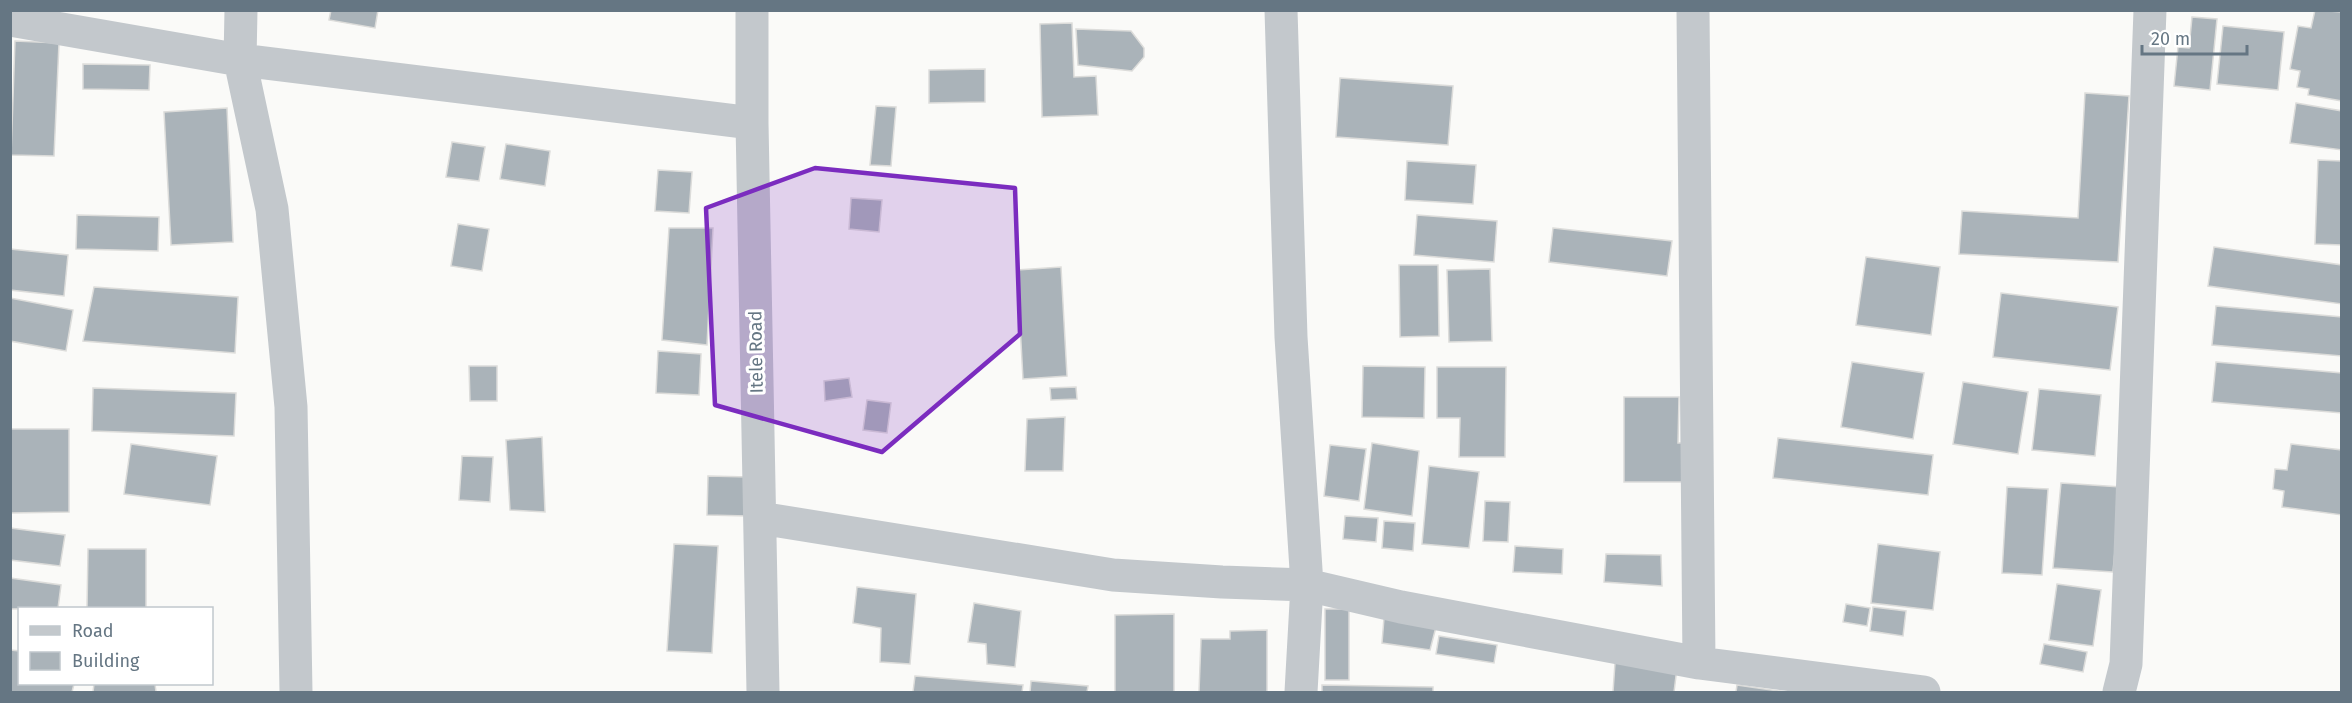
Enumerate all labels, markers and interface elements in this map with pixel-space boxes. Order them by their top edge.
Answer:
scale bar [2142,18,2247,56]
text: 20 m [2151,28,2190,50]
street label: Itele Road [744,311,768,393]
legend [18,607,213,685]
text: Road [72,620,114,642]
text: Building [72,650,140,672]

